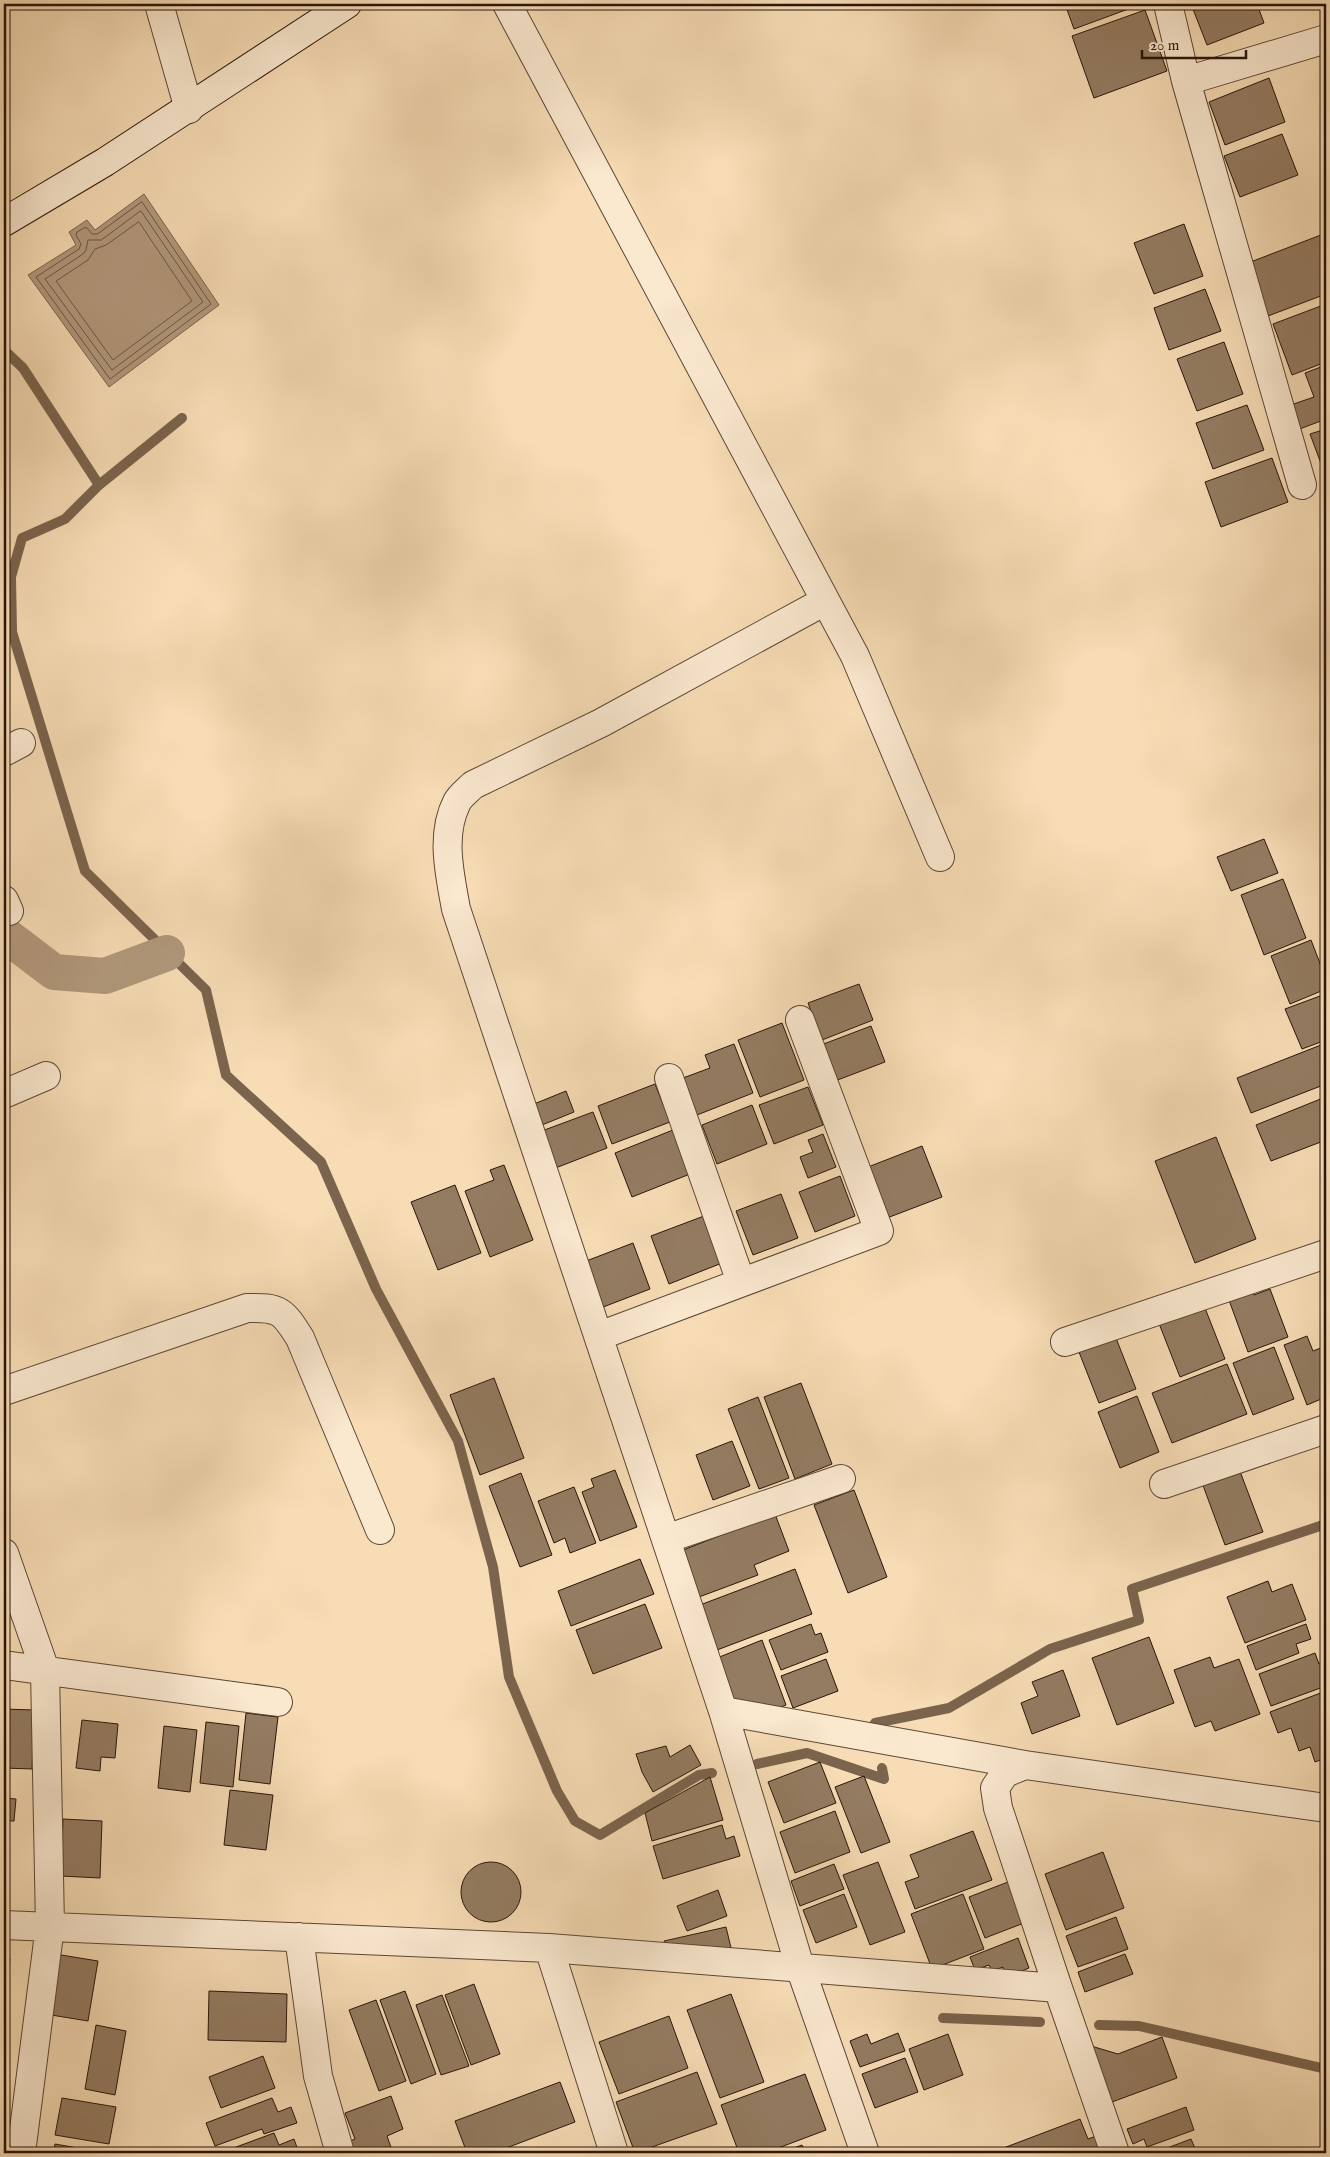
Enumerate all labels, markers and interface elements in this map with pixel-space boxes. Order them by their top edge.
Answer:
scale bar [1142,28,1246,60]
text: 20 m [1150,36,1180,55]

